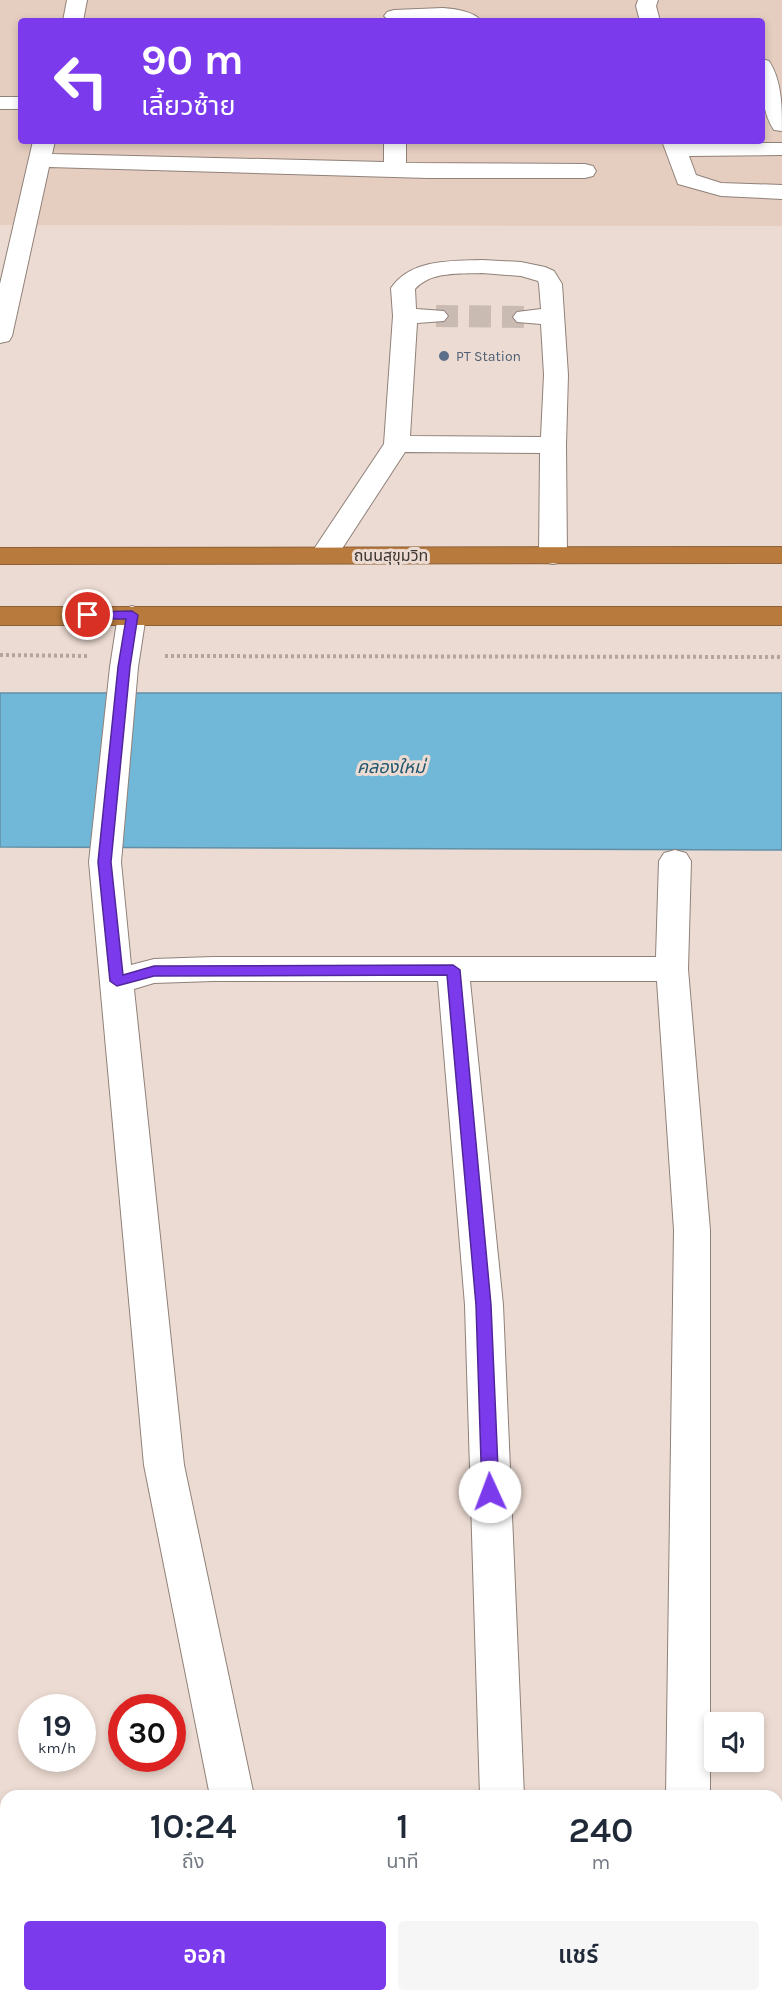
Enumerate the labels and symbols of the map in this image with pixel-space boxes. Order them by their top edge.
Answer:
place label: PT Station [456,348,521,365]
marker: PT Station [437,349,451,363]
street label: ถนนสุขุมวิท [354,546,428,565]
pin [62,589,113,640]
water label: คลองใหม่ [357,756,428,778]
position arrow [458,1460,522,1524]
speed limit sign: 30 [108,1694,186,1772]

